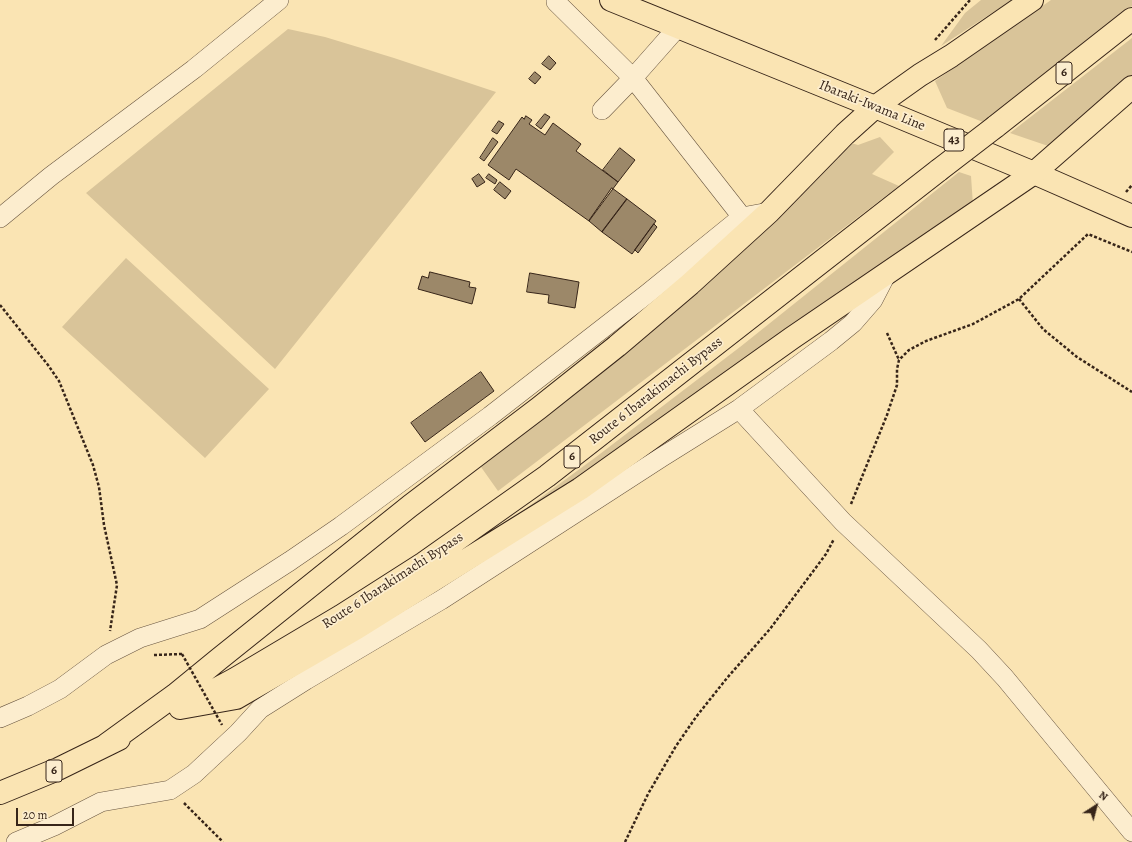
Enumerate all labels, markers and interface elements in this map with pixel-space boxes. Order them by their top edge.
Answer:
road number: 6 [1056,62,1072,84]
street label: Ibaraki-Iwama Line [816,77,928,135]
road number: 43 [944,129,964,151]
street label: Route 6 Ibarakimachi Bypass [586,334,726,448]
road number: 6 [564,446,580,468]
street label: Route 6 Ibarakimachi Bypass [319,529,467,633]
road number: 6 [46,760,62,782]
north arrow [1076,786,1116,826]
text: N [1096,787,1111,804]
scale bar [18,800,76,826]
text: 20 m [23,807,47,823]

